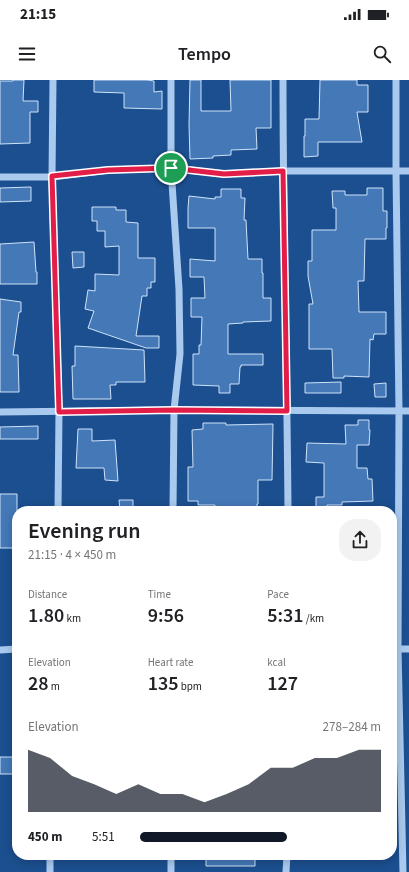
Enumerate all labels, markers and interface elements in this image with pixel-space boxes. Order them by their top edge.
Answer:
text: 21:15 [20,4,56,25]
text: Tempo [178,42,231,67]
icon: menu [16,43,38,65]
icon: search [371,43,393,65]
pin [154,151,188,185]
icon: arrive [160,157,182,179]
text: Evening run [28,515,141,547]
button: share [339,519,381,561]
text: 21:15 · 4 × 450 m [28,546,116,564]
text: Distance [28,587,67,602]
text: Time [148,587,171,602]
text: Pace [267,587,289,602]
text: 1.80 [28,602,64,630]
text: 9:56 [148,602,184,630]
text: 5:31 [267,602,304,630]
text: km [64,611,81,626]
text: /km [304,611,324,626]
text: Elevation [28,655,71,670]
text: Heart rate [148,655,193,670]
text: kcal [267,655,286,670]
text: 28 [28,670,49,698]
text: 135 [148,670,178,698]
text: 127 [267,670,298,698]
text: m [49,679,60,694]
text: bpm [178,679,202,694]
text: Elevation [28,718,79,736]
text: 278–284 m [323,718,381,736]
text: 450 m [28,828,62,846]
text: 5:51 [92,828,115,846]

